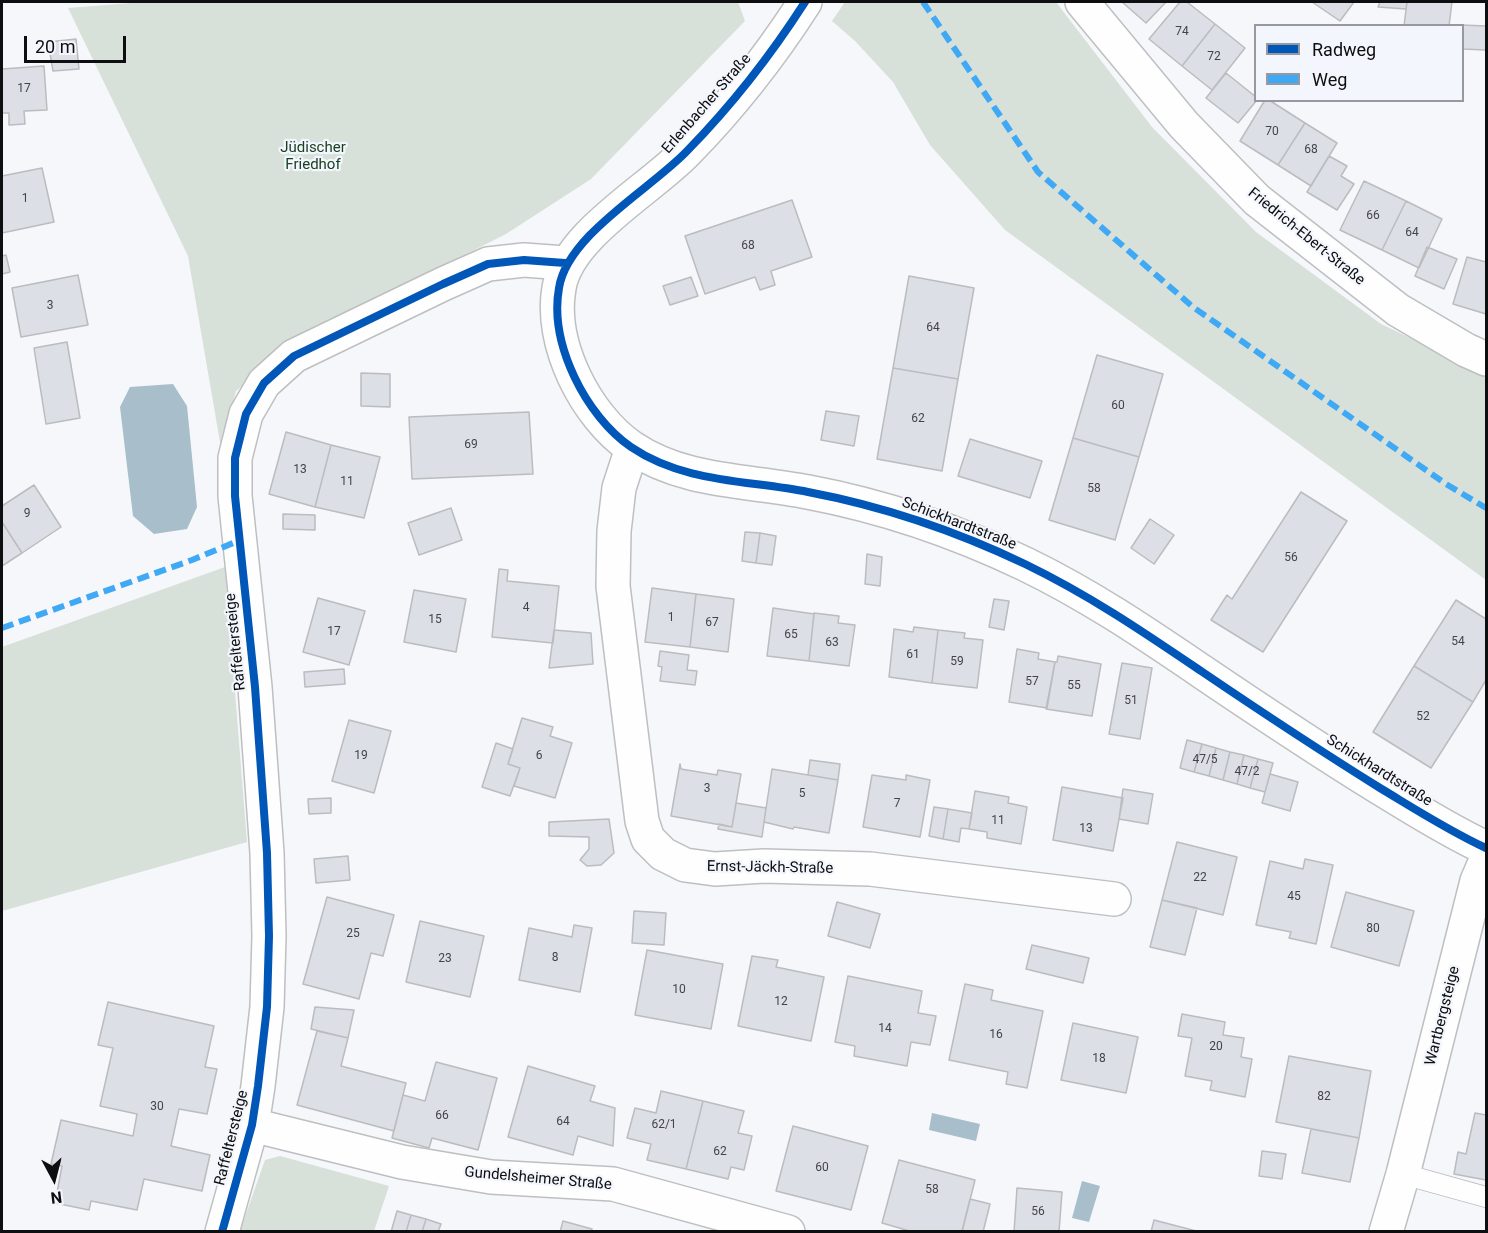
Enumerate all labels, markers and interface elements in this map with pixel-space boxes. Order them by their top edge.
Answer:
scale bar [27,24,129,62]
legend [1254,24,1464,102]
house number: 74 [1175,25,1189,39]
text: 20 m [35,36,75,57]
text: Radweg [1312,39,1376,60]
street label: Erlenbacher Straße [659,50,755,158]
house number: 72 [1207,50,1221,64]
text: Weg [1312,69,1347,90]
house number: 17 [17,82,31,96]
house number: 70 [1265,125,1279,139]
park label: Jüdischer Friedhof [280,139,346,174]
house number: 68 [1304,143,1318,157]
street label: Friedrich-Ebert-Straße [1244,184,1368,290]
house number: 1 [22,192,28,206]
house number: 66 [1366,209,1380,223]
house number: 64 [1405,226,1419,240]
house number: 68 [741,239,755,253]
house number: 3 [47,299,53,313]
house number: 64 [926,321,940,335]
house number: 60 [1111,399,1125,413]
house number: 62 [911,412,925,426]
house number: 69 [464,438,478,452]
house number: 13 [293,463,307,477]
house number: 11 [340,475,354,489]
house number: 58 [1087,482,1101,496]
street label: Schickhardtstraße [899,494,1019,554]
house number: 9 [24,507,30,521]
house number: 56 [1284,551,1298,565]
street label: Raffeltersteige [222,592,250,692]
house number: 4 [523,601,529,615]
house number: 1 [668,611,674,625]
house number: 15 [428,613,442,627]
house number: 67 [705,616,719,630]
house number: 17 [327,625,341,639]
house number: 65 [784,628,798,642]
house number: 54 [1451,635,1465,649]
house number: 63 [825,636,839,650]
house number: 61 [906,648,920,662]
house number: 59 [950,655,964,669]
house number: 57 [1025,675,1039,689]
house number: 55 [1067,679,1081,693]
house number: 51 [1124,694,1138,708]
house number: 52 [1416,710,1430,724]
street label: Schickhardtstraße [1323,731,1435,811]
house number: 19 [354,749,368,763]
house number: 6 [536,749,542,763]
house number: 47/5 [1192,753,1218,767]
house number: 47/2 [1234,765,1260,779]
house number: 3 [704,782,710,796]
house number: 5 [799,787,805,801]
house number: 7 [894,797,900,811]
house number: 11 [991,814,1005,828]
house number: 13 [1079,822,1093,836]
street label: Ernst-Jäckh-Straße [707,858,833,878]
house number: 22 [1193,871,1207,885]
house number: 45 [1287,890,1301,904]
house number: 80 [1366,922,1380,936]
house number: 25 [346,927,360,941]
house number: 8 [552,951,558,965]
house number: 23 [438,952,452,966]
street label: Wartbergsteige [1422,964,1464,1068]
house number: 10 [672,983,686,997]
house number: 12 [774,995,788,1009]
house number: 14 [878,1022,892,1036]
house number: 16 [989,1028,1003,1042]
house number: 20 [1209,1040,1223,1054]
house number: 18 [1092,1052,1106,1066]
street label: Raffeltersteige [211,1088,253,1188]
house number: 82 [1317,1090,1331,1104]
house number: 30 [150,1100,164,1114]
house number: 66 [435,1109,449,1123]
house number: 64 [556,1115,570,1129]
house number: 62/1 [651,1118,677,1132]
house number: 62 [713,1145,727,1159]
north arrow [24,1149,84,1209]
house number: 60 [815,1161,829,1175]
street label: Gundelsheimer Straße [464,1164,612,1194]
house number: 58 [925,1183,939,1197]
text: N [49,1187,63,1207]
house number: 56 [1031,1205,1045,1219]

